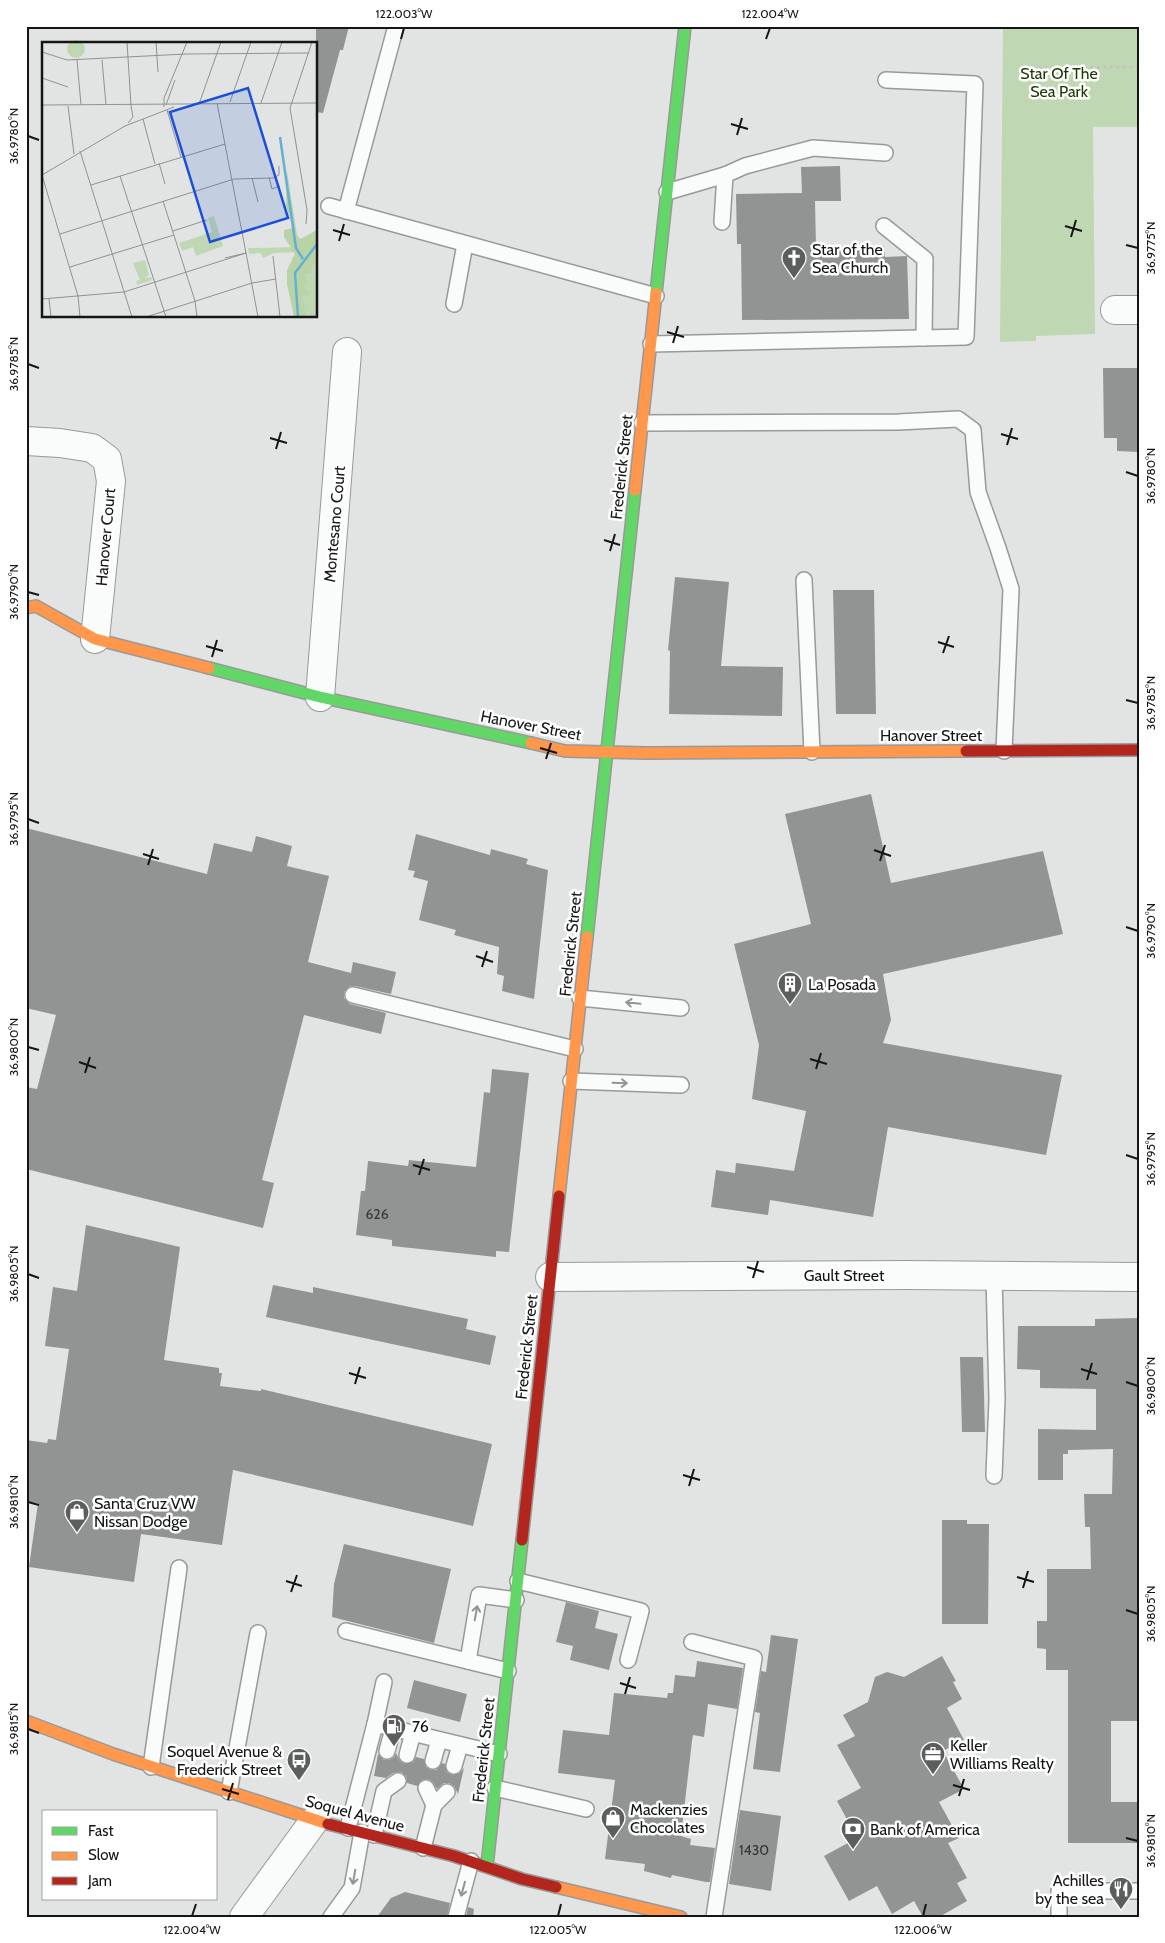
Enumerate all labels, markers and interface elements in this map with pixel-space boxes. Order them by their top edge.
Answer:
text: 122.003°W [376,6,433,21]
text: 122.004°W [741,6,799,21]
inset map [42,42,318,318]
park label: Star Of The Sea Park [1020,64,1098,101]
text: 36.9780°N [6,108,21,164]
text: 36.9775°N [1143,221,1158,275]
place label: Star of the Sea Church [812,240,889,277]
church icon: Star of the Sea Church [781,245,807,279]
text: 36.9785°N [6,337,21,391]
street label: Frederick Street [607,413,637,520]
text: 36.9780°N [1143,448,1158,504]
street label: Montesano Court [320,464,349,583]
street label: Hanover Court [92,487,119,587]
text: 36.9790°N [6,564,21,620]
text: 36.9785°N [1143,676,1158,730]
street label: Hanover Street [479,706,583,745]
street label: Hanover Street [880,726,983,745]
text: 36.9795°N [6,792,21,846]
street label: Frederick Street [556,890,586,997]
text: 36.9790°N [1143,903,1158,959]
building icon: La Posada [777,971,803,1005]
place label: La Posada [808,975,876,994]
one-way arrow [625,998,641,1008]
text: 36.9800°N [6,1018,21,1076]
one-way arrow [612,1078,628,1087]
text: 36.9795°N [1143,1132,1158,1186]
house number: 626 [365,1205,389,1223]
text: 36.9805°N [6,1246,21,1302]
street label: Gault Street [804,1266,885,1285]
street label: Frederick Street [512,1293,542,1400]
text: 36.9800°N [1143,1357,1158,1415]
text: 36.9810°N [6,1475,21,1529]
place label: Santa Cruz VW Nissan Dodge [94,1494,197,1531]
shop icon: Santa Cruz VW Nissan Dodge [64,1499,90,1533]
text: 36.9805°N [1143,1586,1158,1642]
one-way arrow [471,1606,481,1622]
street label: Frederick Street [469,1696,499,1803]
text: 36.9815°N [6,1703,21,1755]
fuel station icon: 76 [381,1713,407,1747]
place label: 76 [412,1717,429,1736]
place label: Keller Williams Realty [950,1736,1054,1773]
office icon: Keller Williams Realty [920,1741,946,1775]
place label: Soquel Avenue & Frederick Street [167,1742,283,1779]
bus stop icon: Soquel Avenue & Frederick Street [286,1747,312,1781]
street label: Soquel Avenue [303,1791,406,1836]
place label: Mackenzies Chocolates [630,1800,708,1837]
shop icon: Mackenzies Chocolates [600,1805,626,1839]
legend [42,1810,218,1900]
text: 36.9810°N [1143,1814,1158,1868]
bank icon: Bank of America [840,1816,866,1850]
place label: Bank of America [870,1820,980,1839]
text: Fast [88,1822,113,1840]
house number: 1430 [739,1841,769,1859]
text: Slow [88,1846,119,1864]
one-way arrow [348,1869,358,1885]
place label: Achilles by the sea [1035,1871,1104,1908]
text: Jam [87,1872,112,1890]
restaurant icon: Achilles by the sea [1108,1876,1134,1910]
one-way arrow [458,1880,468,1896]
text: 122.004°W [163,1922,221,1937]
text: 122.005°W [530,1922,587,1937]
text: 122.006°W [894,1922,952,1937]

